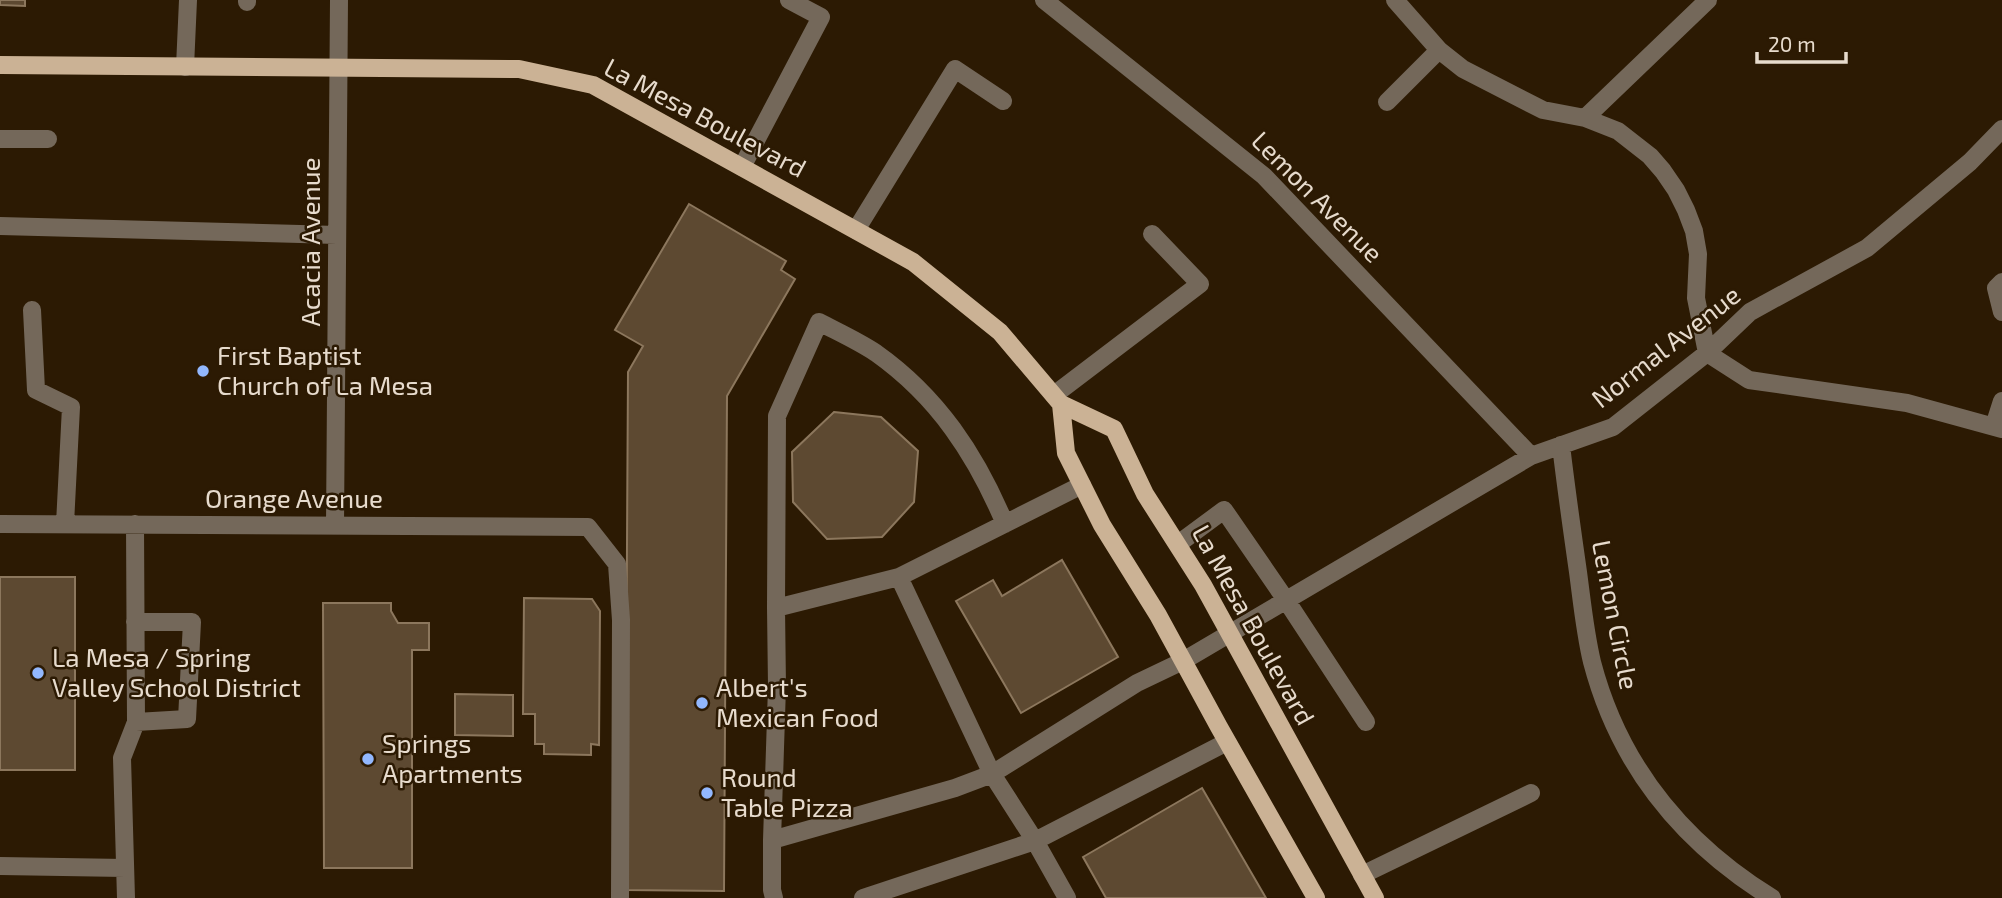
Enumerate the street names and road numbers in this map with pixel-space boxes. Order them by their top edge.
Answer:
street label: La Mesa Boulevard [600,50,812,183]
street label: Lemon Avenue [1246,124,1390,268]
street label: Acacia Avenue [294,158,325,326]
street label: Normal Avenue [1585,278,1746,413]
street label: Orange Avenue [205,482,383,513]
street label: La Mesa Boulevard [1187,519,1322,730]
street label: Lemon Circle [1587,537,1646,692]

